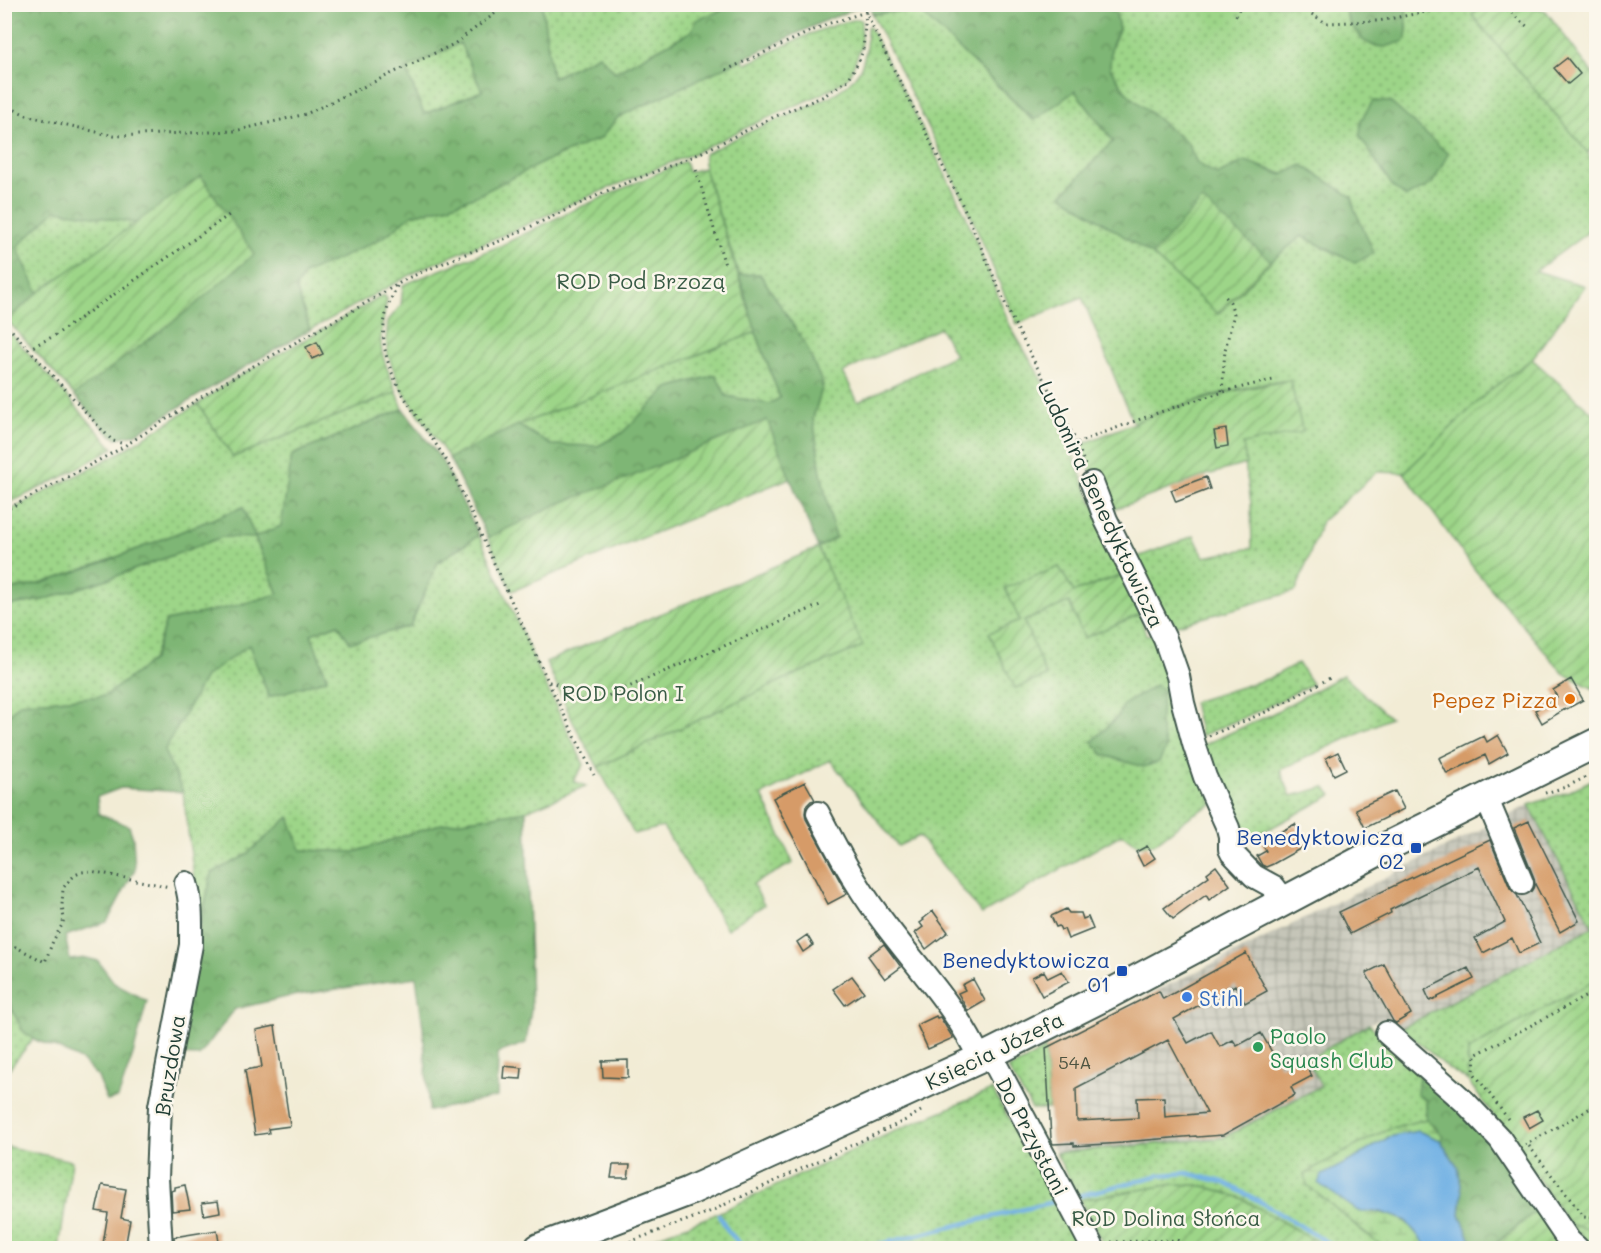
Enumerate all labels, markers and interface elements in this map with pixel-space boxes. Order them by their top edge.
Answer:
park label: ROD Pod Brzozą [556,267,726,294]
street label: Ludomira Benedyktowicza [1033,376,1171,632]
park label: ROD Polon I [562,679,684,706]
place label: Pepez Pizza [1432,686,1558,713]
marker: Pepez Pizza [1563,692,1577,706]
place label: Benedyktowicza 02 [1236,823,1404,874]
marker: Benedyktowicza 02 [1409,841,1423,855]
place label: Benedyktowicza 01 [942,946,1110,997]
marker: Benedyktowicza 01 [1115,964,1129,978]
place label: Stihl [1199,984,1244,1011]
marker: Stihl [1180,990,1194,1004]
street label: Księcia Józefa [920,1005,1068,1095]
street label: Bruzdowa [148,1013,190,1117]
place label: Paolo Squash Club [1270,1022,1394,1073]
marker: Paolo Squash Club [1251,1040,1265,1054]
house number: 54A [1058,1050,1092,1074]
street label: Do Przystani [991,1072,1075,1200]
park label: ROD Dolina Słońca [1071,1204,1261,1231]

